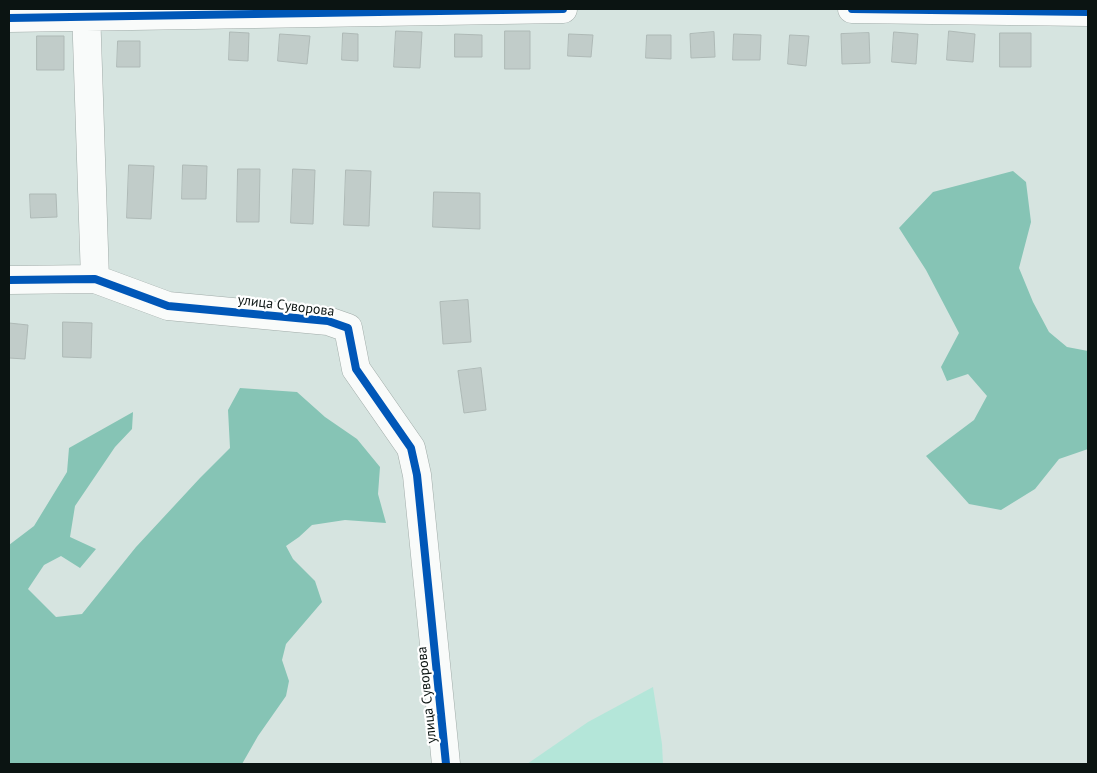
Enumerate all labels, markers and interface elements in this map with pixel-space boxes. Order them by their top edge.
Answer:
street label: улица Суворова [237,292,335,320]
street label: улица Суворова [414,646,440,744]

